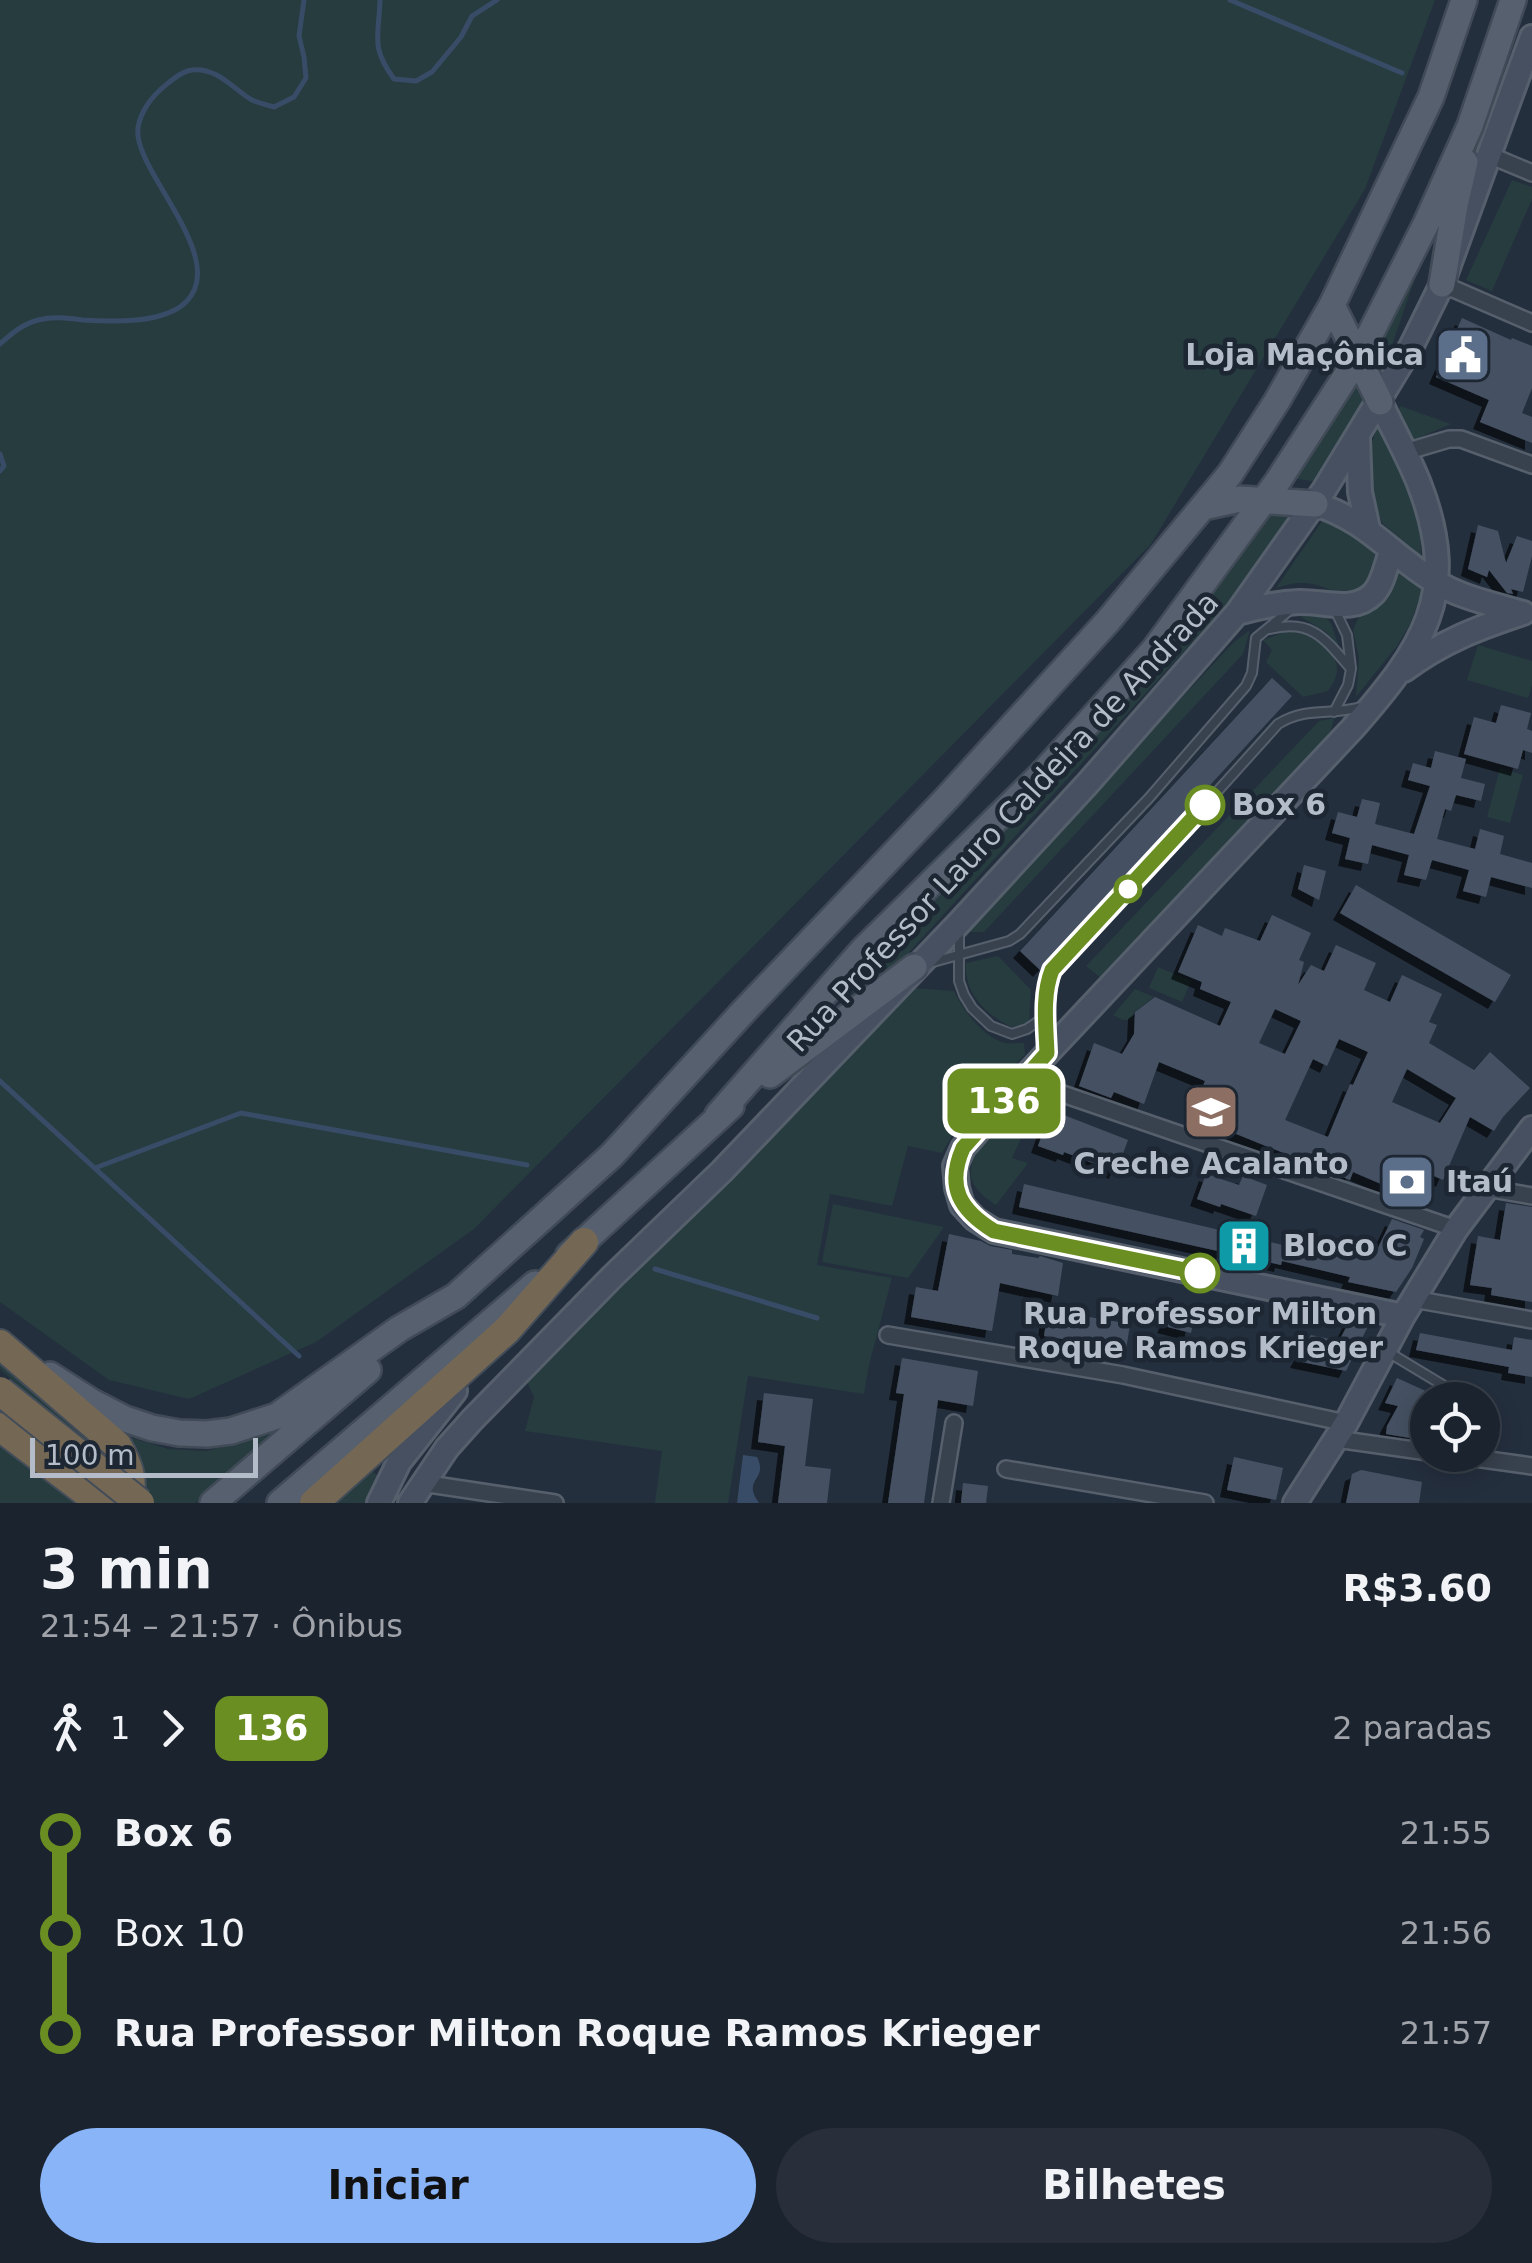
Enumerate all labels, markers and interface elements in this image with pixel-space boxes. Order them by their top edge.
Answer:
public building icon: Loja Maçônica [1433,325,1493,385]
place label: Loja Maçônica [1185,337,1424,372]
street label: Rua Professor Lauro Caldeira de Andrada [780,585,1225,1059]
marker: Box 6 [1186,786,1224,824]
place label: Box 6 [1232,787,1326,822]
unlabelled marker [1115,876,1141,902]
line badge: 136 [946,1068,1062,1134]
text: 136 [967,1081,1041,1121]
school or university icon: Creche Acalanto [1181,1082,1241,1142]
place label: Creche Acalanto [1073,1146,1349,1181]
bank icon: Itaú [1377,1152,1437,1212]
place label: Itaú [1446,1164,1513,1199]
building icon: Bloco C [1214,1216,1274,1276]
place label: Bloco C [1283,1228,1408,1263]
marker: Rua Professor Milton Roque Ramos Krieger [1181,1254,1219,1292]
place label: Rua Professor Milton Roque Ramos Krieger [1017,1296,1383,1365]
map controls [1410,1382,1500,1472]
button: locate [1410,1382,1500,1472]
scale bar [30,1433,258,1478]
text: 100 m [45,1439,135,1472]
text: 3 min [40,1537,213,1601]
text: R$3.60 [1343,1566,1492,1610]
text: 21:54 – 21:57 · Ônibus [40,1607,403,1645]
icon: walk [40,1701,95,1756]
icon: forward [145,1701,200,1756]
text: 136 [235,1708,308,1748]
text: 1 [110,1709,130,1747]
text: 2 paradas [1332,1709,1492,1747]
text: Box 6 [114,1811,233,1855]
text: 21:55 [1400,1814,1492,1852]
text: Box 10 [114,1911,245,1955]
text: 21:56 [1400,1914,1492,1952]
text: Rua Professor Milton Roque Ramos Krieger [114,2011,1040,2055]
text: 21:57 [1400,2014,1492,2052]
button: Iniciar [40,2128,756,2243]
button: Bilhetes [776,2128,1492,2243]

